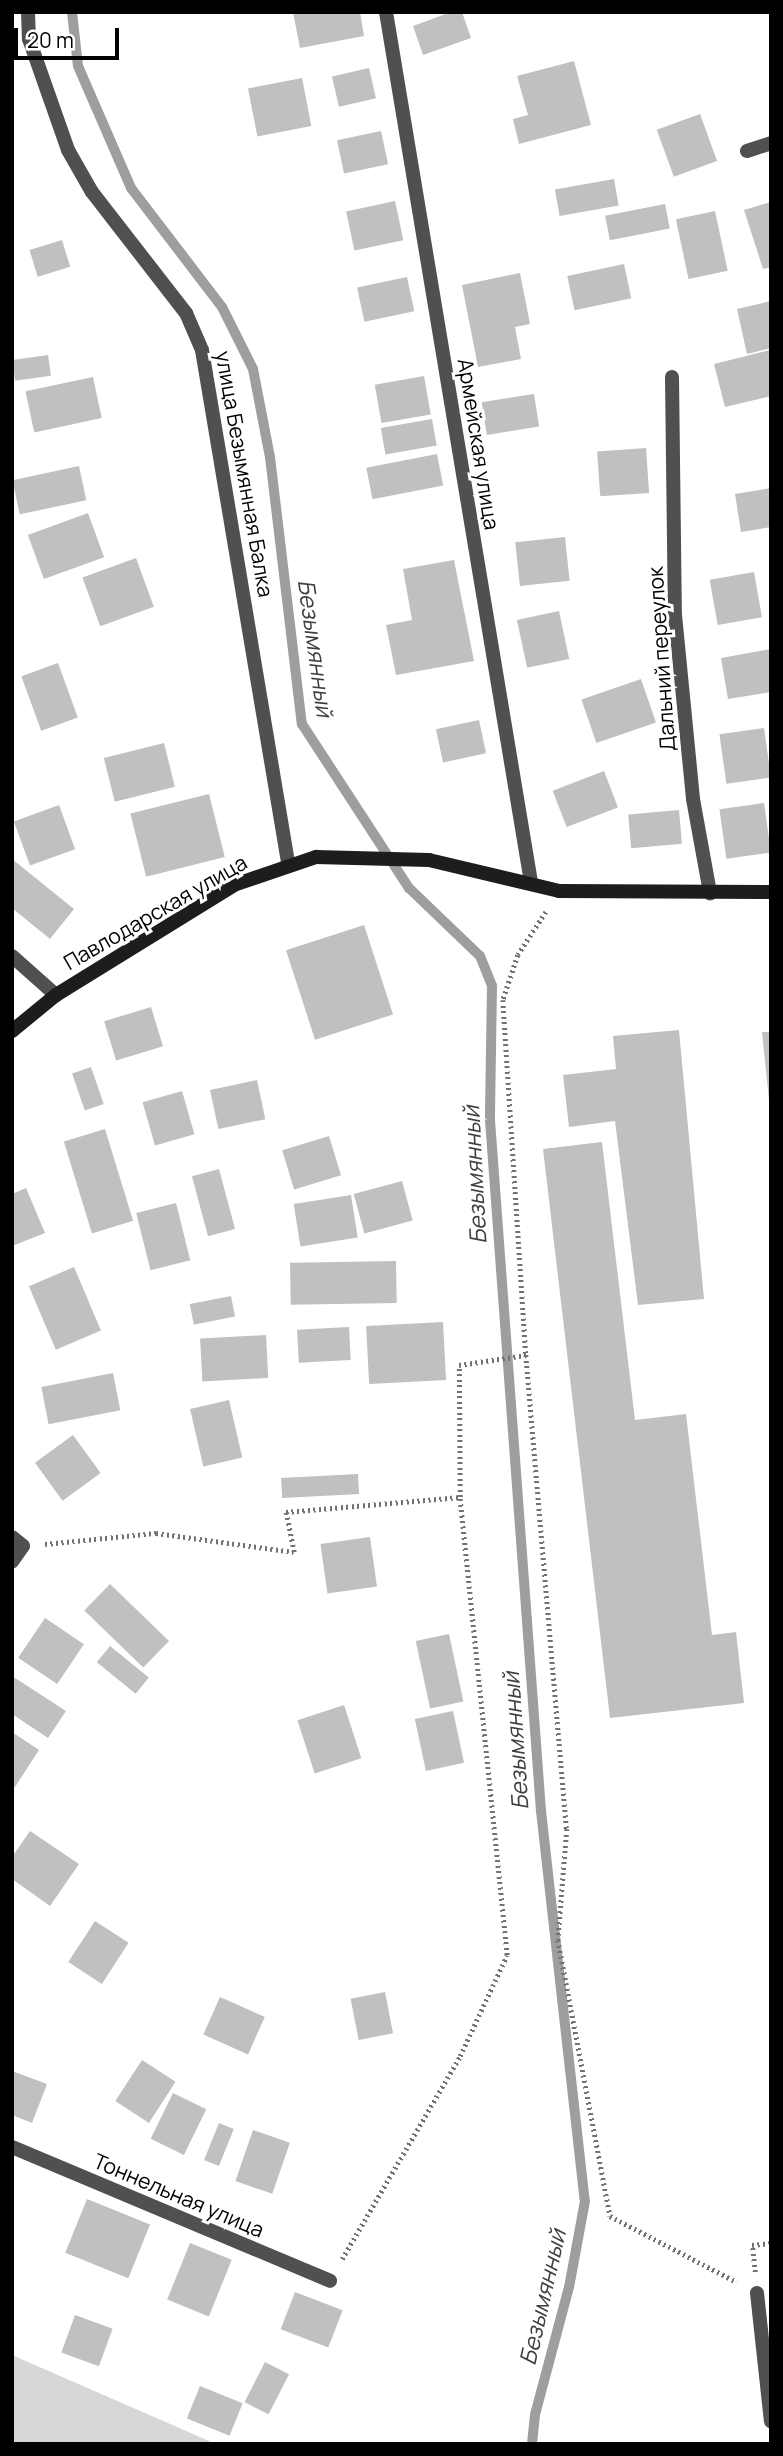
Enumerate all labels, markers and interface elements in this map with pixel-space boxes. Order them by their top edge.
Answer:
scale bar [18,14,122,58]
text: 20 m [27,26,74,54]
street label: улица Безымянная Балка [211,349,279,599]
street label: Армейская улица [453,356,505,532]
street label: Дальний переулок [642,566,680,752]
water label: Безымянный [293,578,339,718]
street label: Павлодарская улица [59,849,251,975]
water label: Безымянный [457,1105,491,1245]
water label: Безымянный [496,1671,534,1811]
street label: Тоннельная улица [90,2148,268,2242]
water label: Безымянный [513,2227,571,2367]

